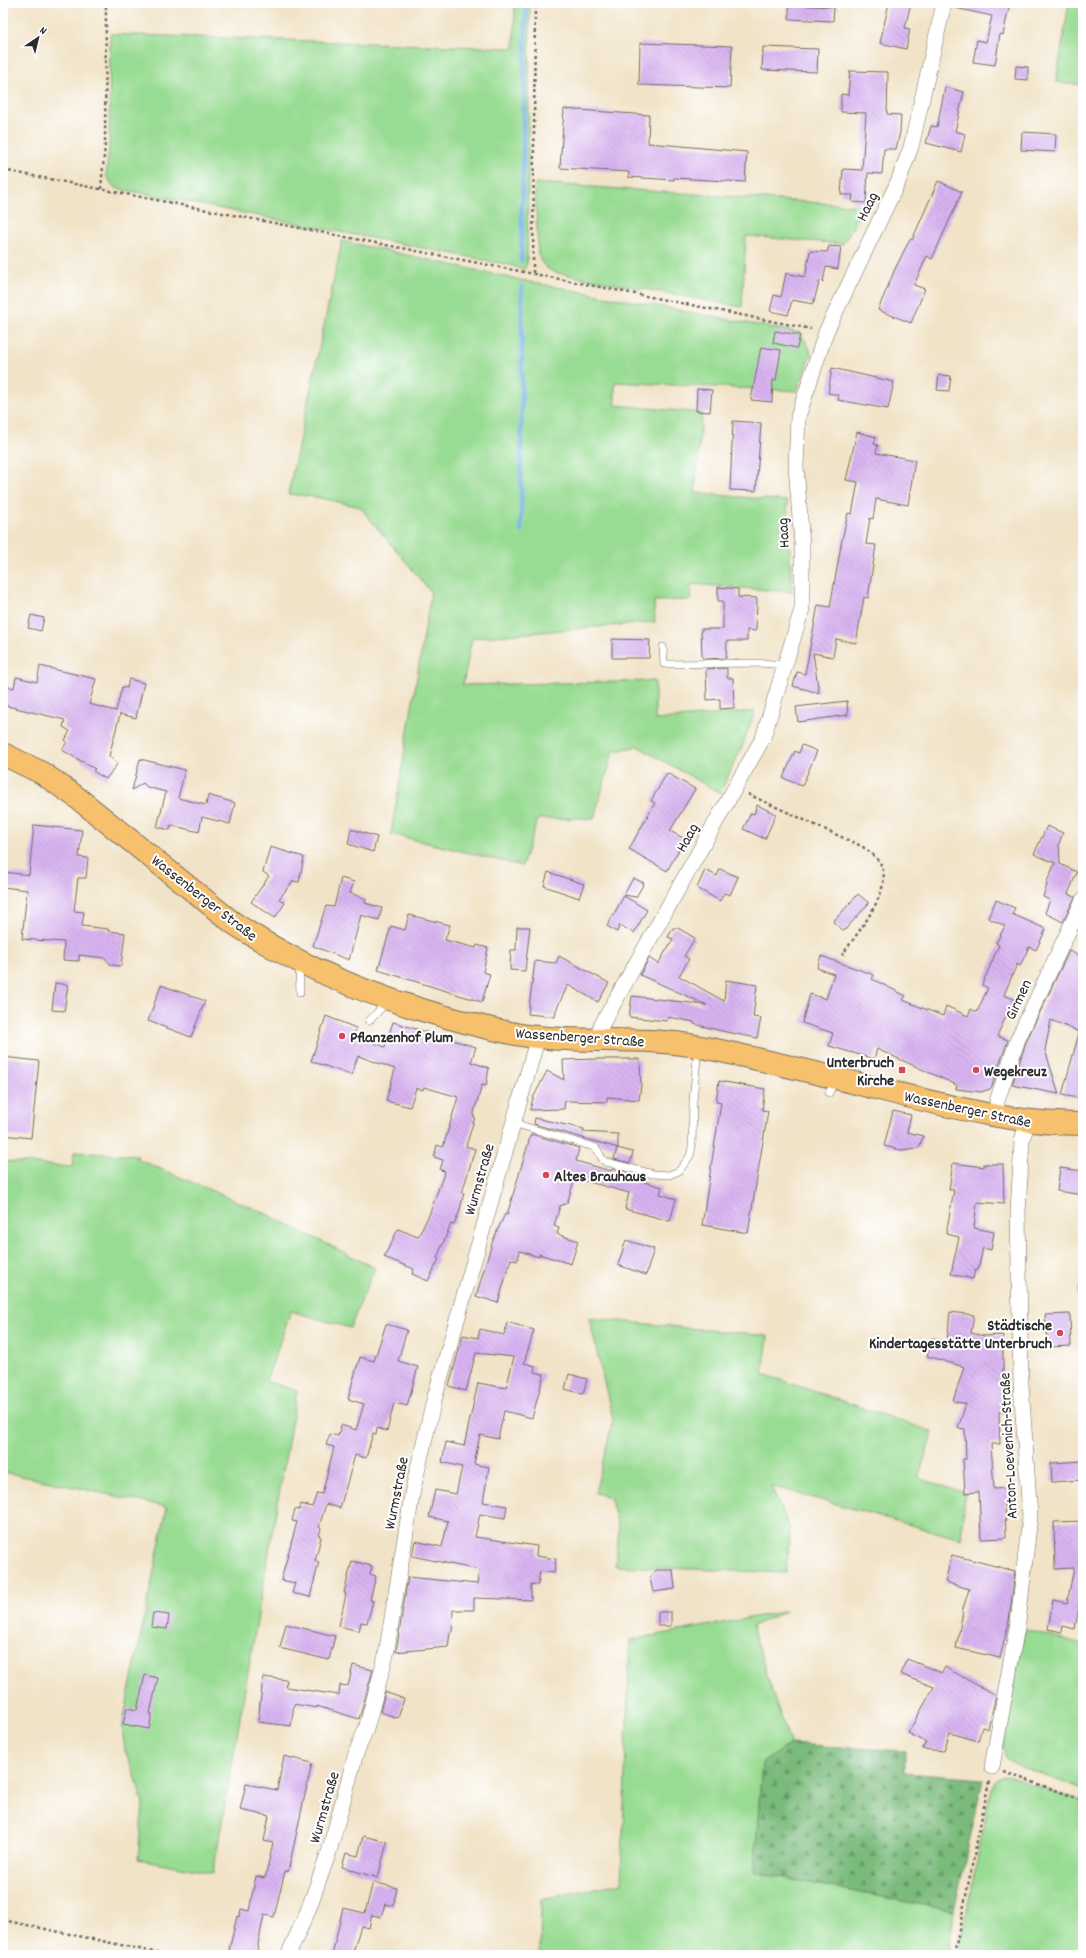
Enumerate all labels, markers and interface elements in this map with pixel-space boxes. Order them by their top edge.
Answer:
north arrow [18,18,58,58]
text: N [36,23,50,40]
street label: Haag [851,188,885,226]
street label: Haag [772,517,797,549]
street label: Haag [671,819,706,857]
street label: Wassenberger Straße [145,850,261,948]
street label: Girmen [1000,976,1039,1024]
street label: Wassenberger Straße [515,1023,645,1054]
place label: Pflanzenhof Plum [350,1027,453,1050]
marker: Pflanzenhof Plum [337,1031,347,1041]
place label: Unterbruch Kirche [826,1052,894,1093]
place label: Wegekreuz [984,1061,1048,1084]
marker: Unterbruch Kirche [897,1065,907,1075]
marker: Wegekreuz [971,1065,981,1075]
street label: Wassenberger Straße [902,1086,1033,1135]
street label: Wurmstraße [459,1141,502,1218]
place label: Altes Brauhaus [554,1166,647,1189]
marker: Altes Brauhaus [541,1170,551,1180]
place label: Städtische Kindertagesstätte Unterbruch [869,1315,1052,1356]
marker: Städtische Kindertagesstätte Unterbruch [1055,1328,1065,1338]
street label: Anton-Loevenich-Straße [994,1372,1025,1520]
street label: Wurmstraße [379,1455,416,1532]
street label: Wurmstraße [304,1769,347,1846]

